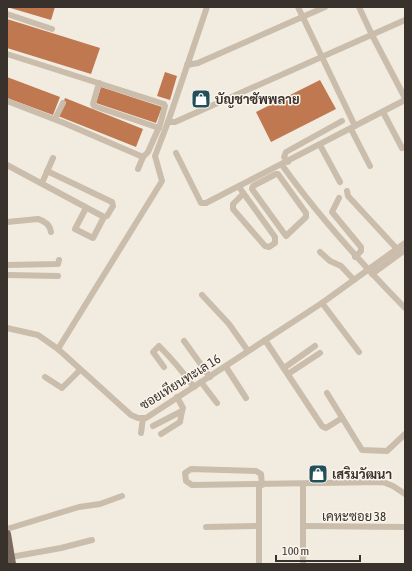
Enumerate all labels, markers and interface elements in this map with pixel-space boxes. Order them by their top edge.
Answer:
shop icon: บัญชาซัพพลาย [190,88,212,110]
place label: บัญชาซัพพลาย [215,92,300,108]
street label: ซอยเทียนทะเล 16 [136,349,223,413]
shop icon: เสริมวัฒนา [307,463,329,485]
place label: เสริมวัฒนา [332,466,392,482]
street label: เคหะซอย 38 [322,509,386,524]
scale bar [276,537,360,563]
text: 100 m [282,544,309,558]

